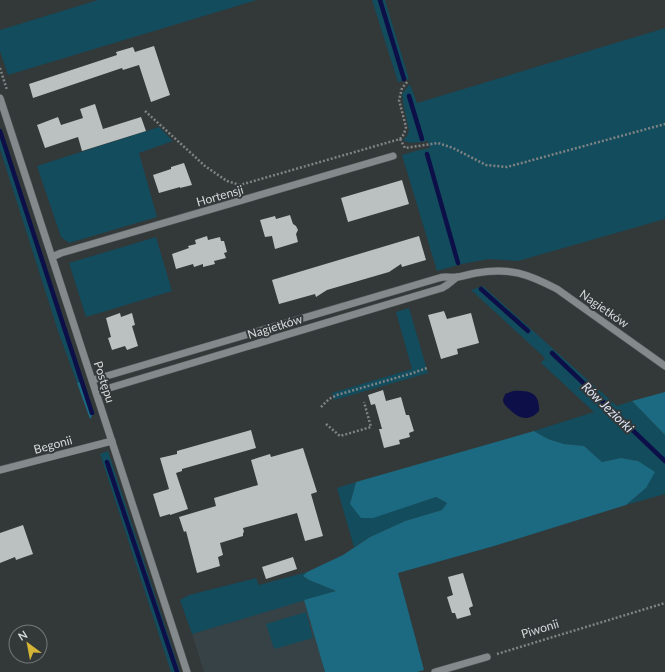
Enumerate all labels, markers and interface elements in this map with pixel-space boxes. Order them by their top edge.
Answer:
street label: Hortensji [195,182,245,209]
street label: Nagietków [577,286,632,331]
street label: Nagietków [246,311,305,342]
street label: Postępu [91,359,118,405]
water label: Rów Jeziorki [579,378,637,436]
street label: Begonii [32,432,74,457]
street label: Piwonii [519,616,561,641]
north arrow [8,624,48,664]
text: N [15,627,29,643]

